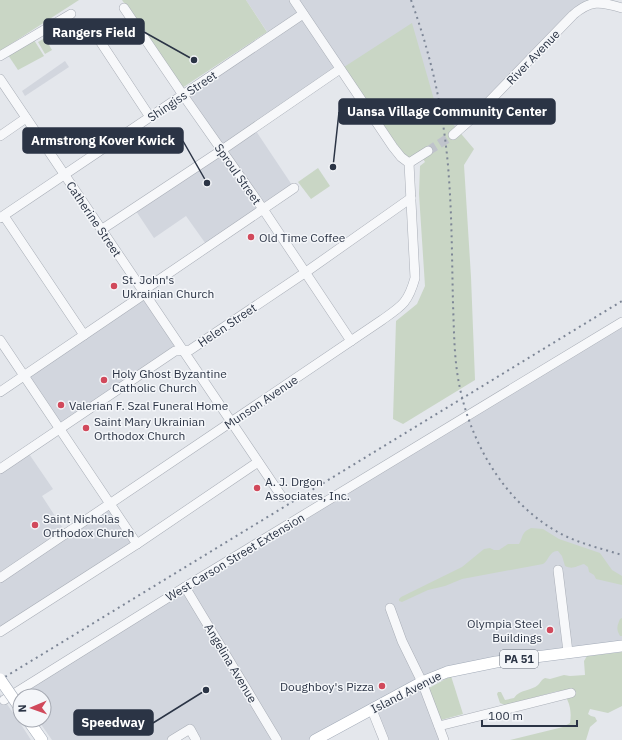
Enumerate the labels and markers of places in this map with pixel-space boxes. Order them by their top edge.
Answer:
callout: Rangers Field [44,19,144,44]
callout: Uansa Village Community Center [339,99,555,124]
callout: Armstrong Kover Kwick [23,128,183,153]
place label: Old Time Coffee [259,230,346,245]
marker: Old Time Coffee [246,232,256,242]
place label: St. John's Ukrainian Church [122,272,214,301]
marker: St. John's Ukrainian Church [109,281,119,291]
place label: Holy Ghost Byzantine Catholic Church [112,366,227,395]
marker: Holy Ghost Byzantine Catholic Church [99,375,109,385]
place label: Valerian F. Szal Funeral Home [69,398,229,413]
marker: Valerian F. Szal Funeral Home [56,400,66,410]
place label: Saint Mary Ukrainian Orthodox Church [94,414,205,443]
marker: Saint Mary Ukrainian Orthodox Church [81,423,91,433]
place label: A. J. Drgon Associates, Inc. [265,474,350,503]
marker: A. J. Drgon Associates, Inc. [252,483,262,493]
place label: Saint Nicholas Orthodox Church [43,511,134,540]
marker: Saint Nicholas Orthodox Church [30,520,40,530]
place label: Olympia Steel Buildings [467,616,542,645]
marker: Olympia Steel Buildings [545,625,555,635]
place label: Doughboy's Pizza [280,679,375,694]
marker: Doughboy's Pizza [377,681,387,691]
callout: Speedway [74,710,153,735]

